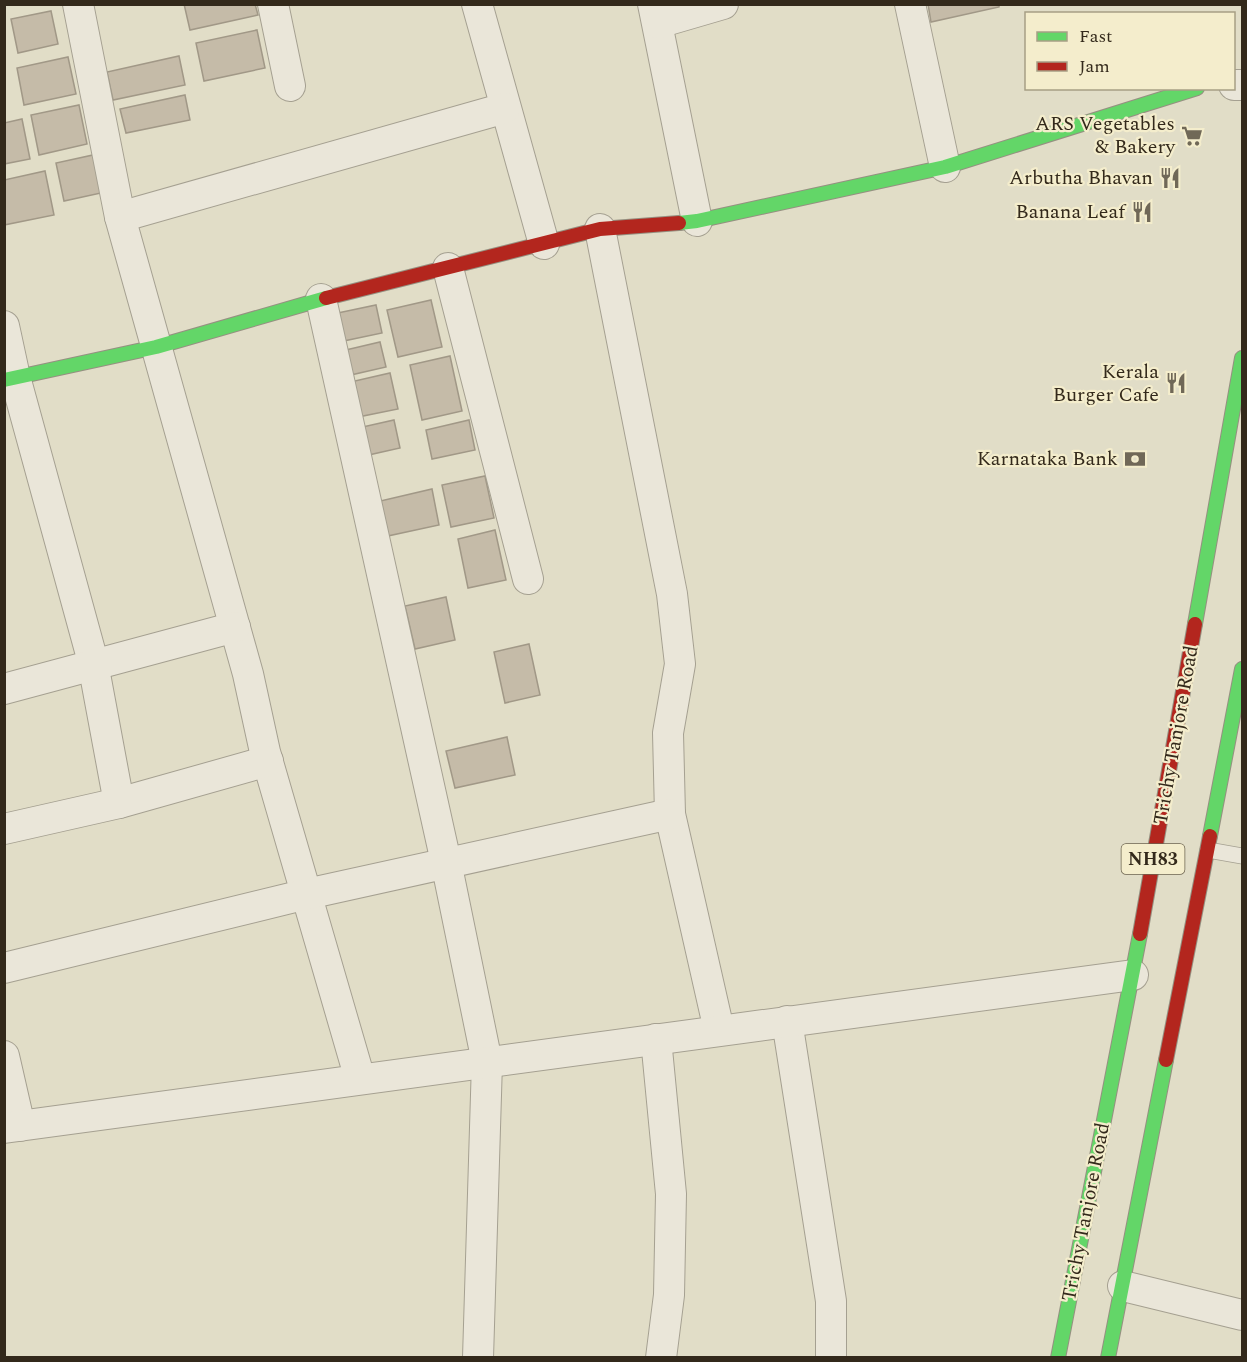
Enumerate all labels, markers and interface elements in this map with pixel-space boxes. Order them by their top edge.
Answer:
legend [1025,12,1235,90]
text: Fast [1079,23,1112,50]
text: Jam [1079,53,1110,80]
place label: ARS Vegetables & Bakery [1035,109,1176,162]
supermarket icon: ARS Vegetables & Bakery [1180,124,1204,148]
place label: Arbutha Bhavan [1009,163,1153,193]
restaurant icon: Arbutha Bhavan [1158,166,1182,190]
place label: Banana Leaf [1016,197,1127,227]
restaurant icon: Banana Leaf [1130,200,1154,224]
place label: Kerala Burger Cafe [1053,357,1159,410]
restaurant icon: Kerala Burger Cafe [1164,371,1188,395]
place label: Karnataka Bank [977,444,1118,474]
bank icon: Karnataka Bank [1123,447,1147,471]
street label: Trichy Tanjore Road [1145,643,1207,827]
road number: NH83 [1122,844,1184,874]
street label: Trichy Tanjore Road [1054,1120,1118,1304]

